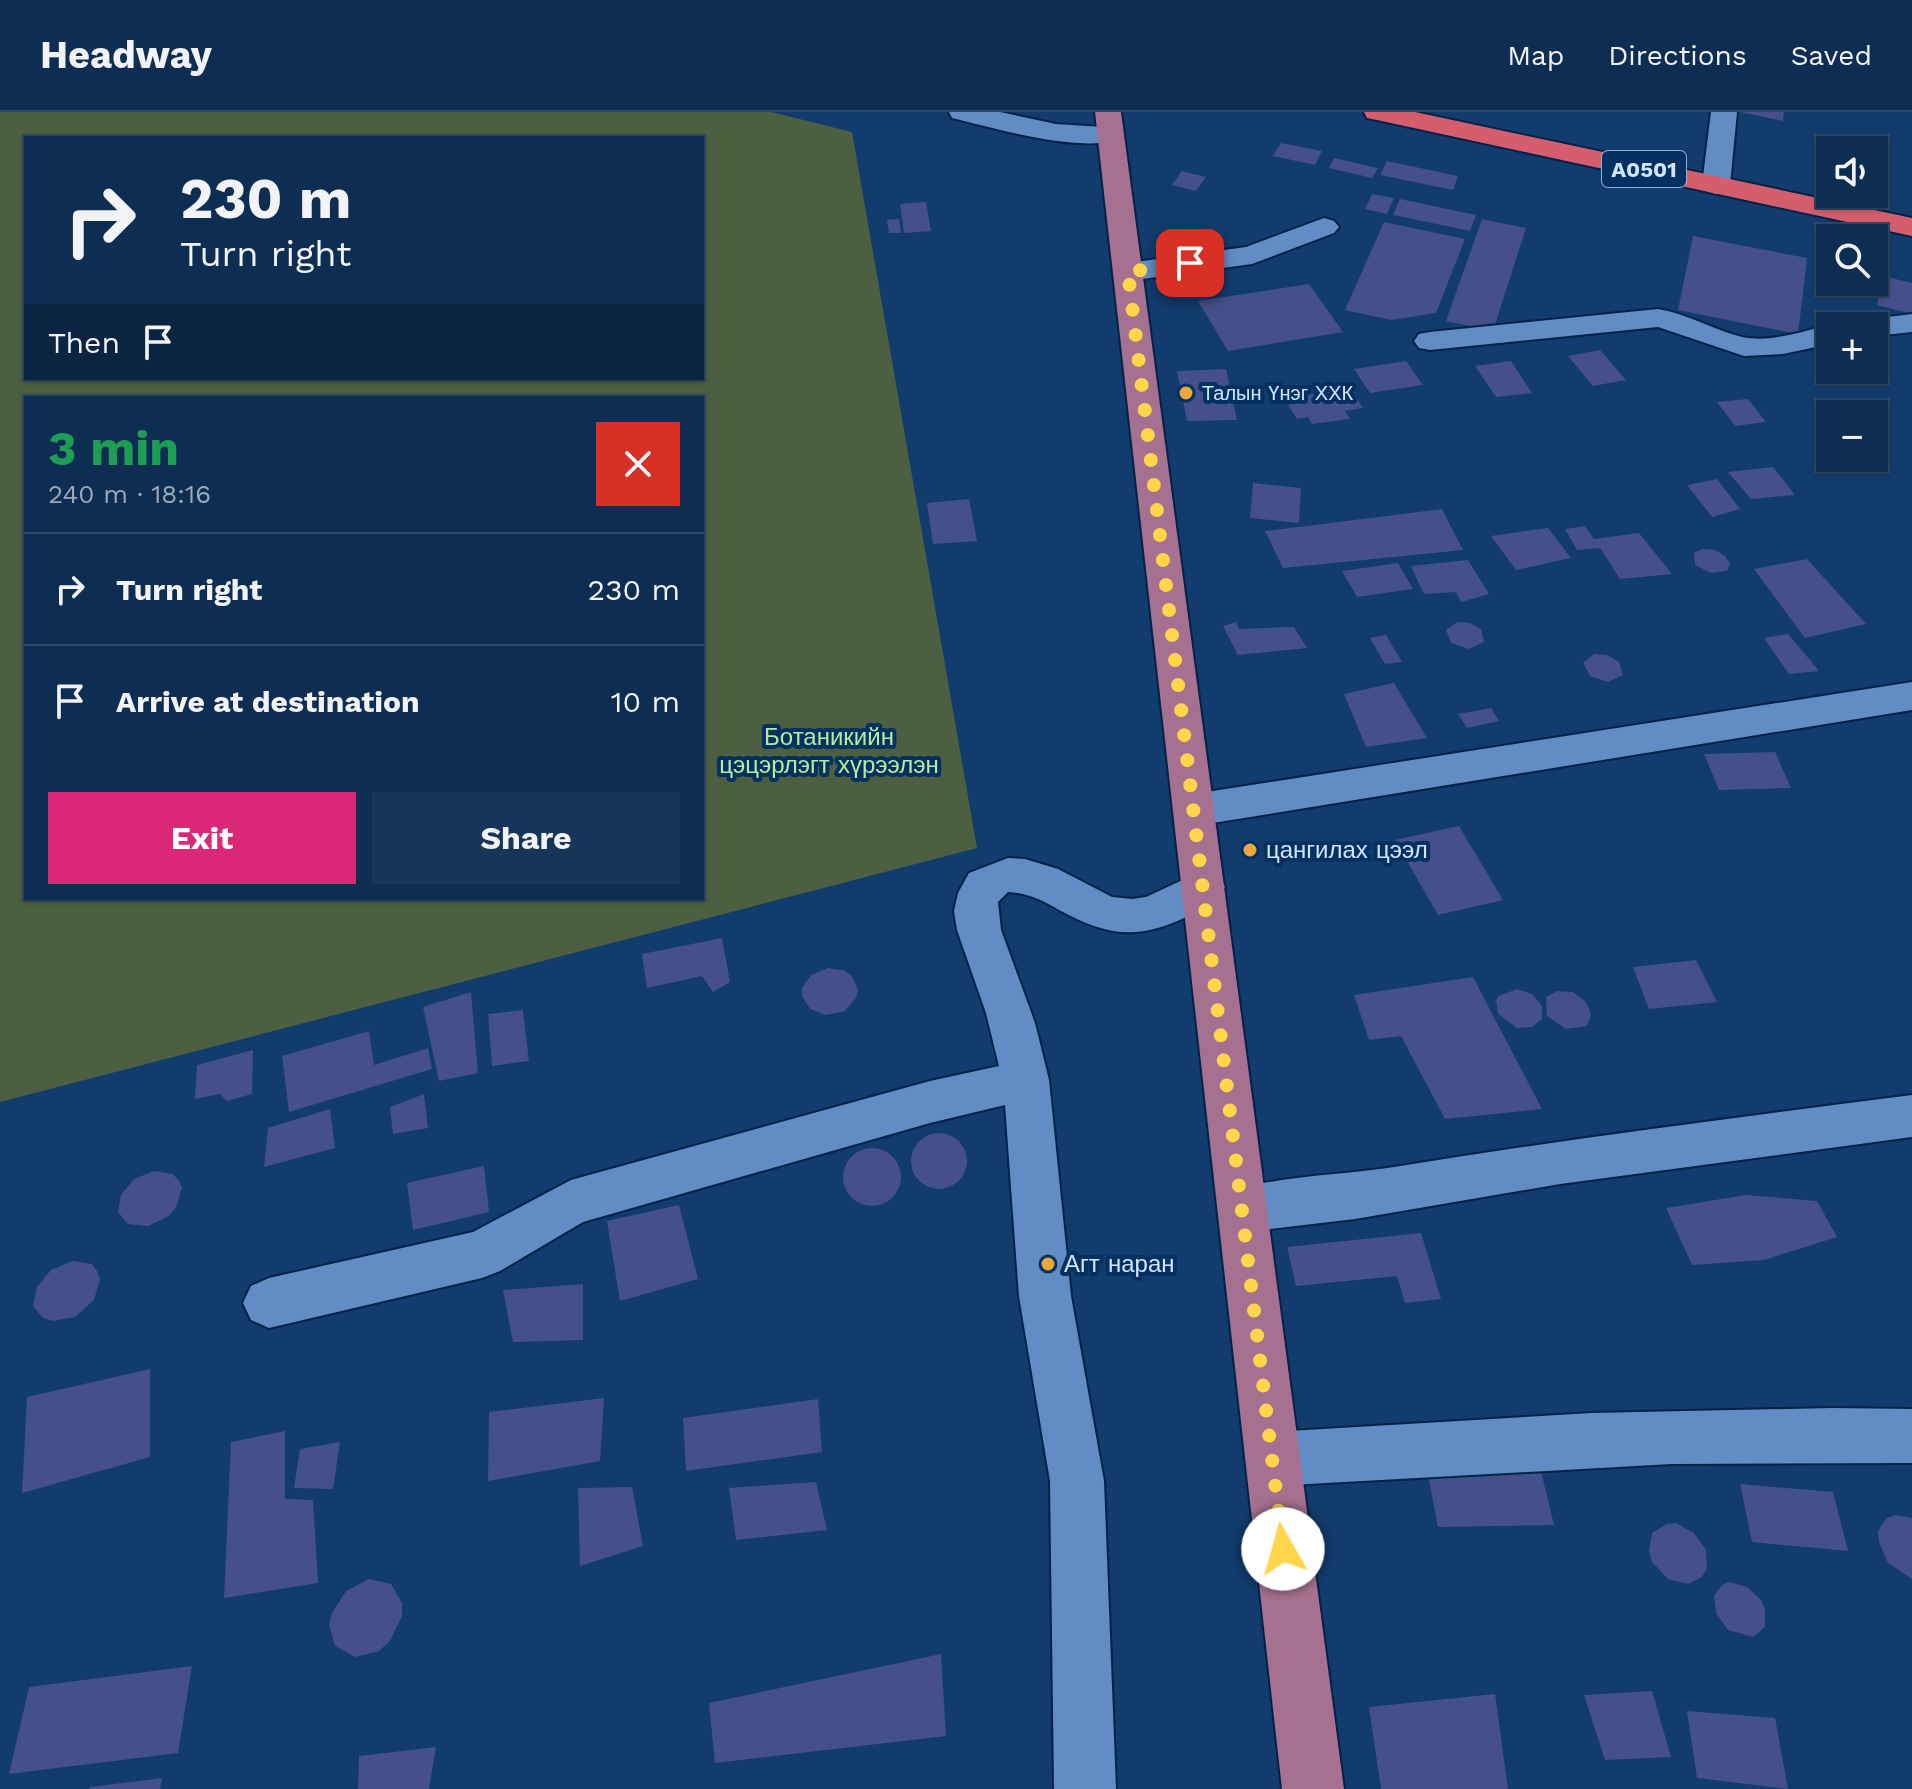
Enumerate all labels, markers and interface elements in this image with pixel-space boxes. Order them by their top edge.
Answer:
text: Headway [40,33,212,77]
text: Map [1507,39,1564,72]
text: Directions [1608,39,1747,72]
text: Saved [1791,39,1872,72]
map controls [1816,136,1888,472]
button: sound [1816,136,1888,208]
road number: A0501 [1602,151,1686,187]
text: 230 m [180,166,351,232]
icon: right [48,168,152,272]
button: search [1816,224,1888,296]
pin [1156,229,1224,297]
text: Turn right [180,233,351,275]
icon: arrive [1168,241,1212,285]
button: + [1816,312,1888,384]
icon: arrive [136,320,180,364]
text: Then [48,325,120,360]
place label: Талын Үнэг ХХК [1202,381,1354,405]
marker: Талын Үнэг ХХК [1177,384,1195,402]
button: − [1816,400,1888,472]
text: 3 min [48,420,179,477]
button: close [596,422,680,506]
text: 240 m · 18:16 [48,479,211,509]
icon: right [48,567,92,611]
text: Turn right [116,572,262,607]
text: 230 m [588,572,680,607]
icon: arrive [48,679,92,723]
text: Arrive at destination [116,684,420,719]
text: 10 m [611,684,680,719]
park label: Ботаникийн цэцэрлэгт хүрээлэн [719,723,939,779]
button: Exit [48,792,356,884]
button: Share [372,792,680,884]
place label: цангилах цээл [1266,836,1428,864]
marker: цангилах цээл [1241,841,1259,859]
place label: Агт наран [1064,1250,1175,1278]
marker: Агт наран [1039,1255,1057,1273]
position arrow [1241,1507,1325,1591]

